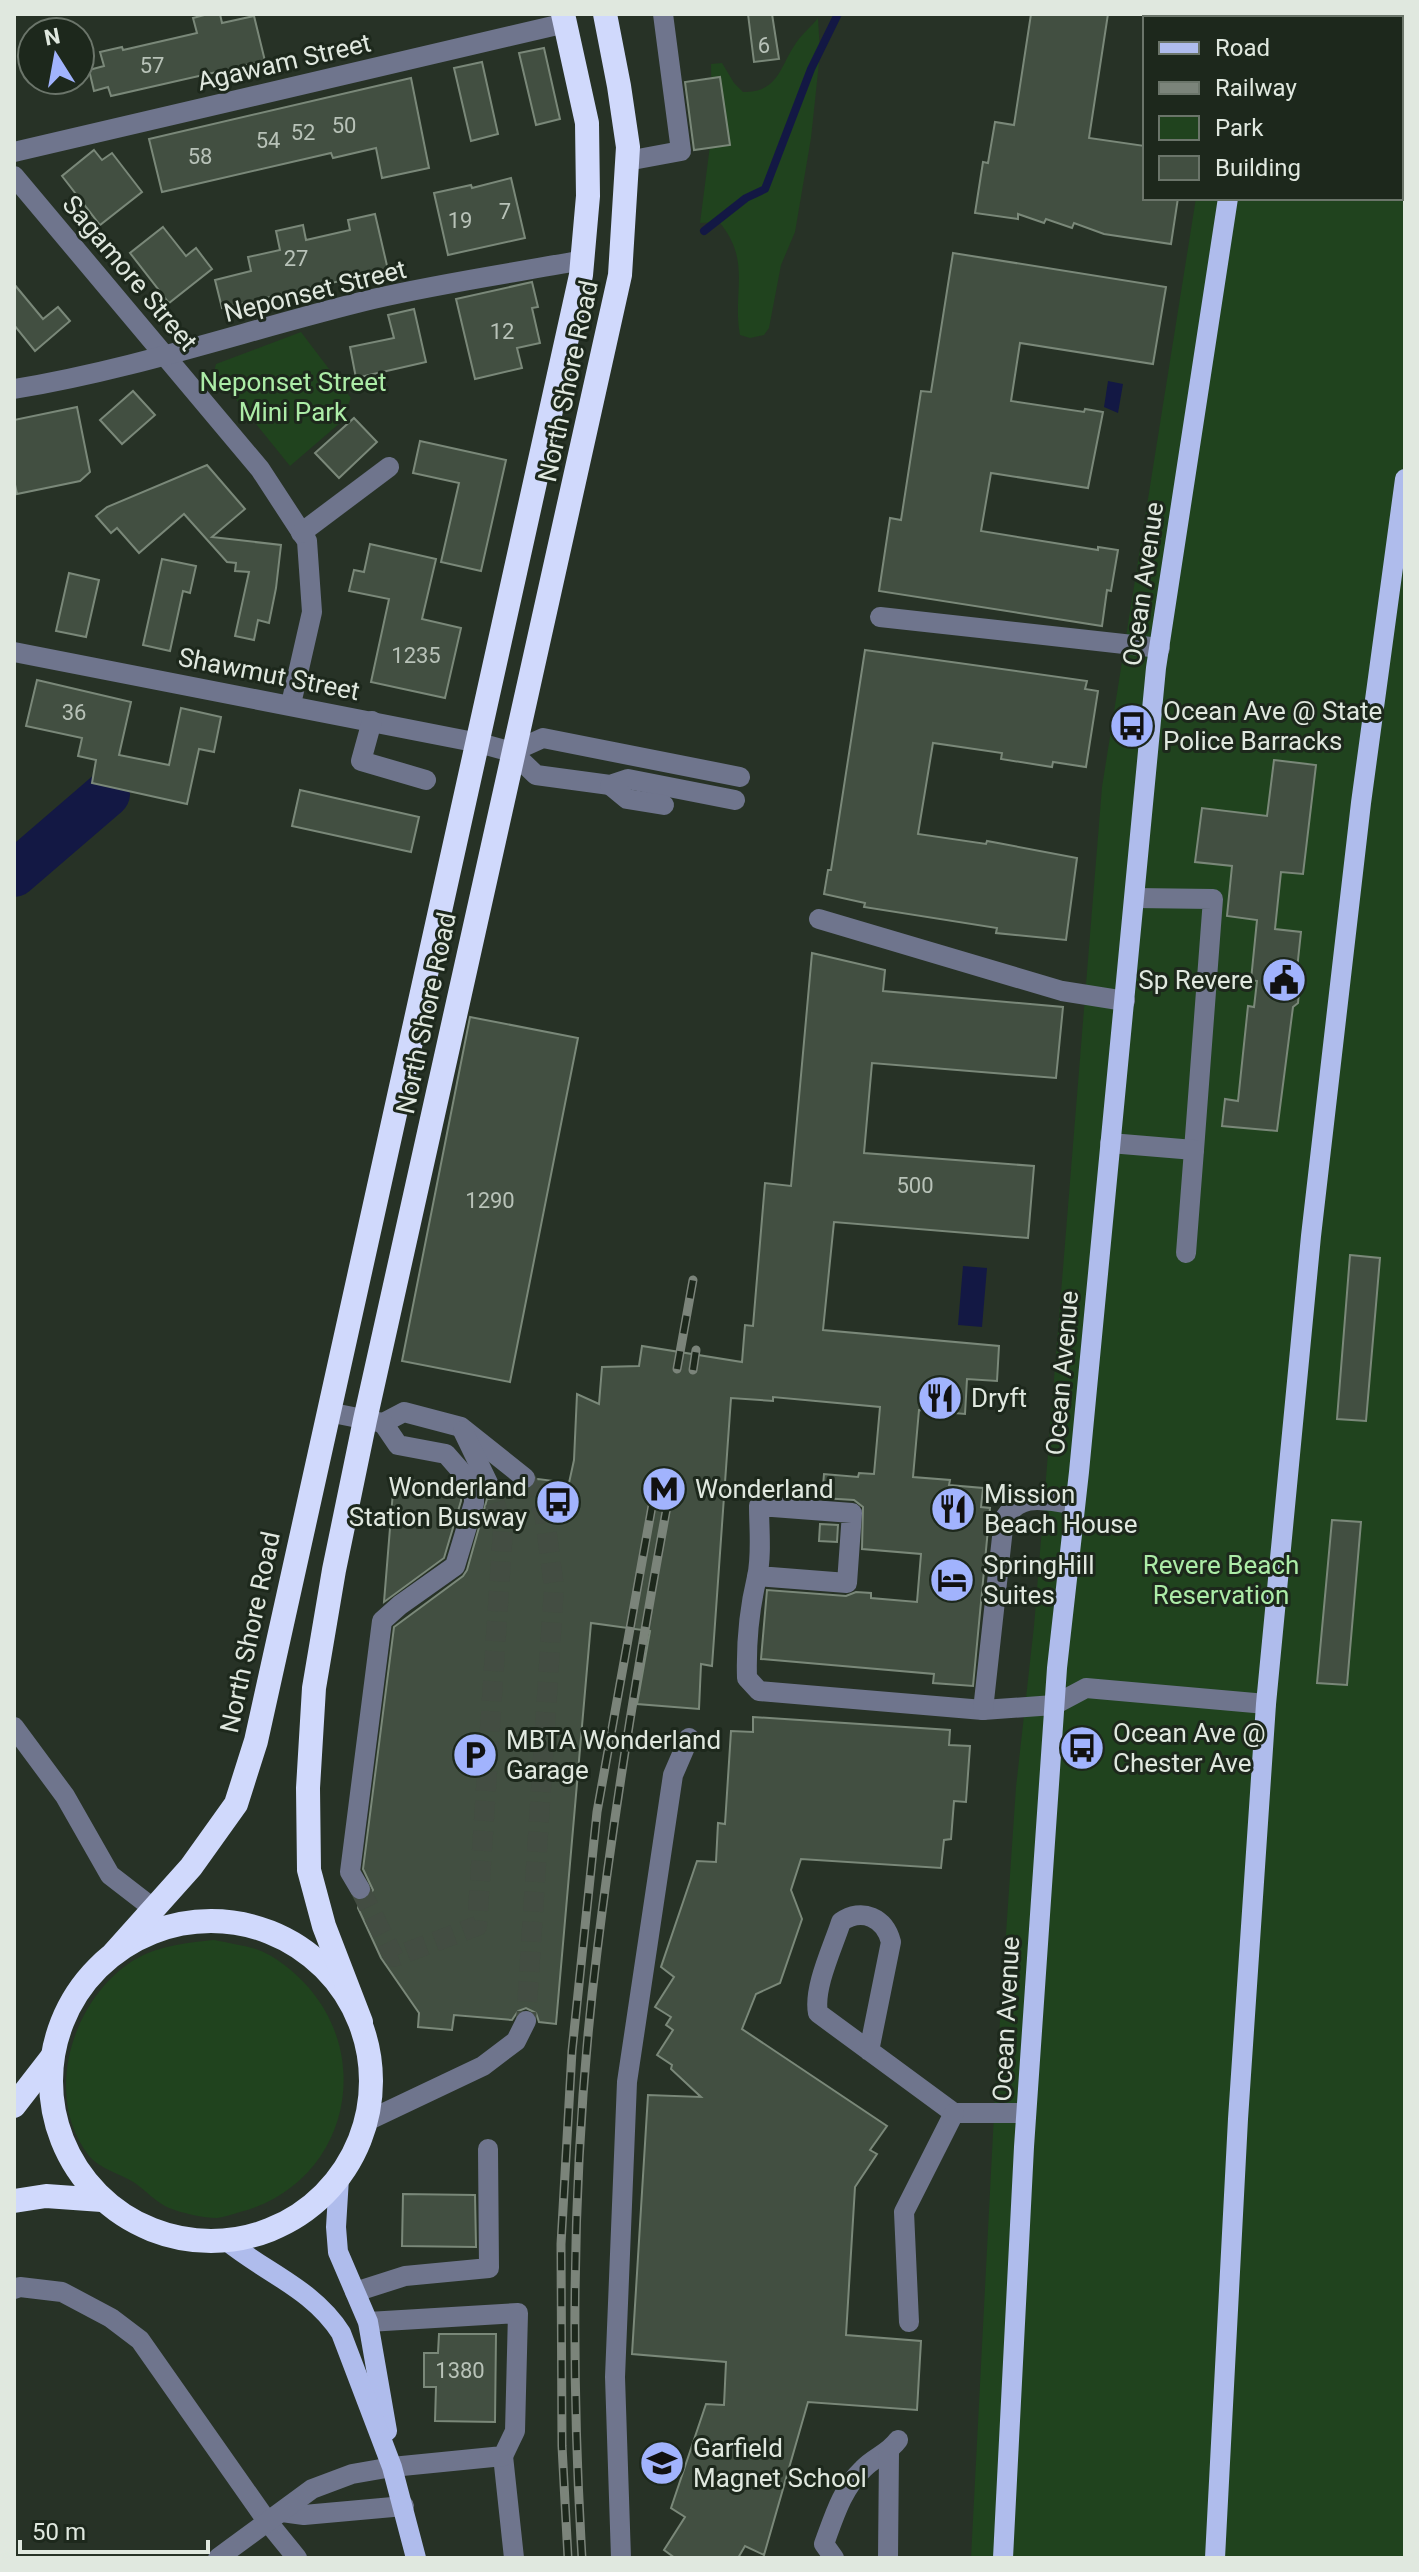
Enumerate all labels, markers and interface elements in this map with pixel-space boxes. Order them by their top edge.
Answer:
north arrow [16,16,96,96]
legend [1143,16,1403,200]
text: N [42,23,62,51]
street label: Agawam Street [194,27,374,97]
house number: 6 [758,33,770,58]
text: Road [1215,34,1270,62]
house number: 57 [140,53,164,78]
text: Railway [1215,74,1297,102]
house number: 50 [332,113,356,138]
text: Park [1215,114,1264,142]
house number: 52 [291,120,315,145]
house number: 54 [256,128,280,153]
house number: 58 [188,144,212,169]
text: Building [1215,154,1301,182]
street label: Sagamore Street [56,189,204,357]
house number: 7 [499,199,511,224]
house number: 19 [448,208,472,233]
house number: 27 [284,246,308,271]
street label: Neponset Street [221,254,409,328]
street label: North Shore Road [532,278,604,484]
house number: 12 [490,319,514,344]
park label: Neponset Street Mini Park [200,367,386,427]
street label: Ocean Avenue [1117,500,1169,668]
street label: Shawmut Street [176,642,362,706]
house number: 1235 [391,643,441,668]
place label: Ocean Ave @ State Police Barracks [1163,696,1382,756]
house number: 36 [62,700,86,725]
bus stop icon: Ocean Ave @ State Police Barracks [1108,702,1156,750]
street label: North Shore Road [390,910,462,1116]
public building icon: Sp Revere [1260,956,1308,1004]
place label: Sp Revere [1138,965,1253,995]
house number: 500 [896,1173,934,1198]
house number: 1290 [465,1188,515,1213]
street label: Ocean Avenue [1040,1289,1084,1457]
restaurant icon: Dryft [916,1374,964,1422]
place label: Dryft [971,1383,1027,1413]
metro station icon: Wonderland [640,1465,688,1513]
place label: Wonderland Station Busway [349,1472,527,1532]
place label: Wonderland [695,1474,834,1504]
bus stop icon: Wonderland Station Busway [534,1478,582,1526]
place label: Mission Beach House [984,1479,1137,1539]
restaurant icon: Mission Beach House [929,1485,977,1533]
street label: North Shore Road [214,1529,286,1735]
place label: SpringHill Suites [983,1550,1095,1610]
park label: Revere Beach Reservation [1143,1550,1299,1610]
hotel icon: SpringHill Suites [928,1556,976,1604]
place label: Ocean Ave @ Chester Ave [1113,1718,1266,1778]
bus stop icon: Ocean Ave @ Chester Ave [1058,1724,1106,1772]
place label: MBTA Wonderland Garage [506,1725,721,1785]
parking icon: MBTA Wonderland Garage [451,1731,499,1779]
street label: Ocean Avenue [987,1936,1025,2102]
house number: 1380 [435,2358,485,2383]
place label: Garfield Magnet School [693,2433,867,2493]
school or university icon: Garfield Magnet School [638,2439,686,2487]
scale bar [20,2504,208,2554]
text: 50 m [32,2518,86,2546]

